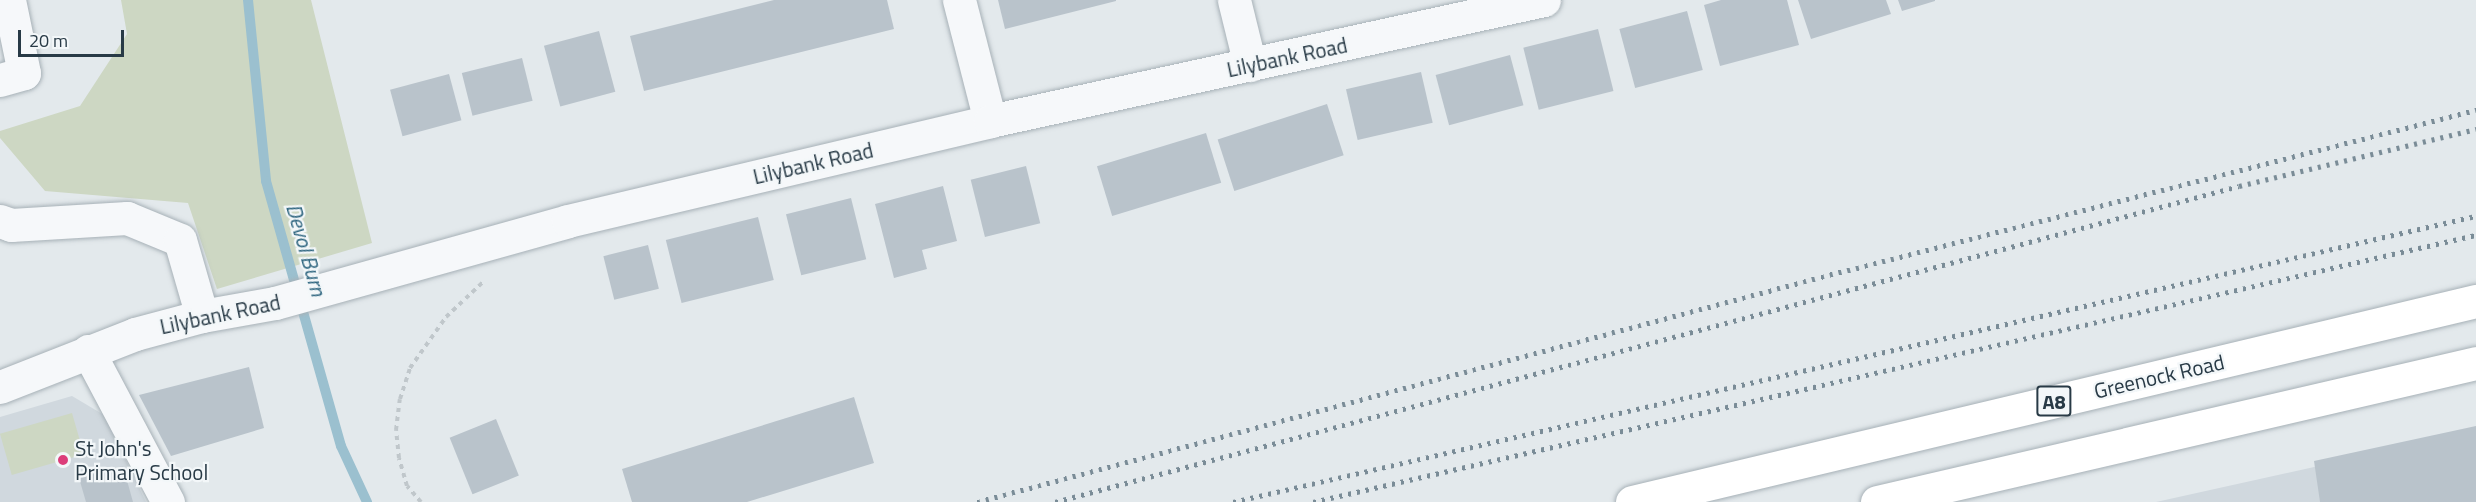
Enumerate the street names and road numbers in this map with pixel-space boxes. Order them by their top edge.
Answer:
street label: Lilybank Road [1224,32,1350,82]
street label: Lilybank Road [750,137,876,189]
street label: Lilybank Road [157,289,283,339]
street label: Greenock Road [2091,349,2227,403]
road number: A8 [2036,384,2072,418]

